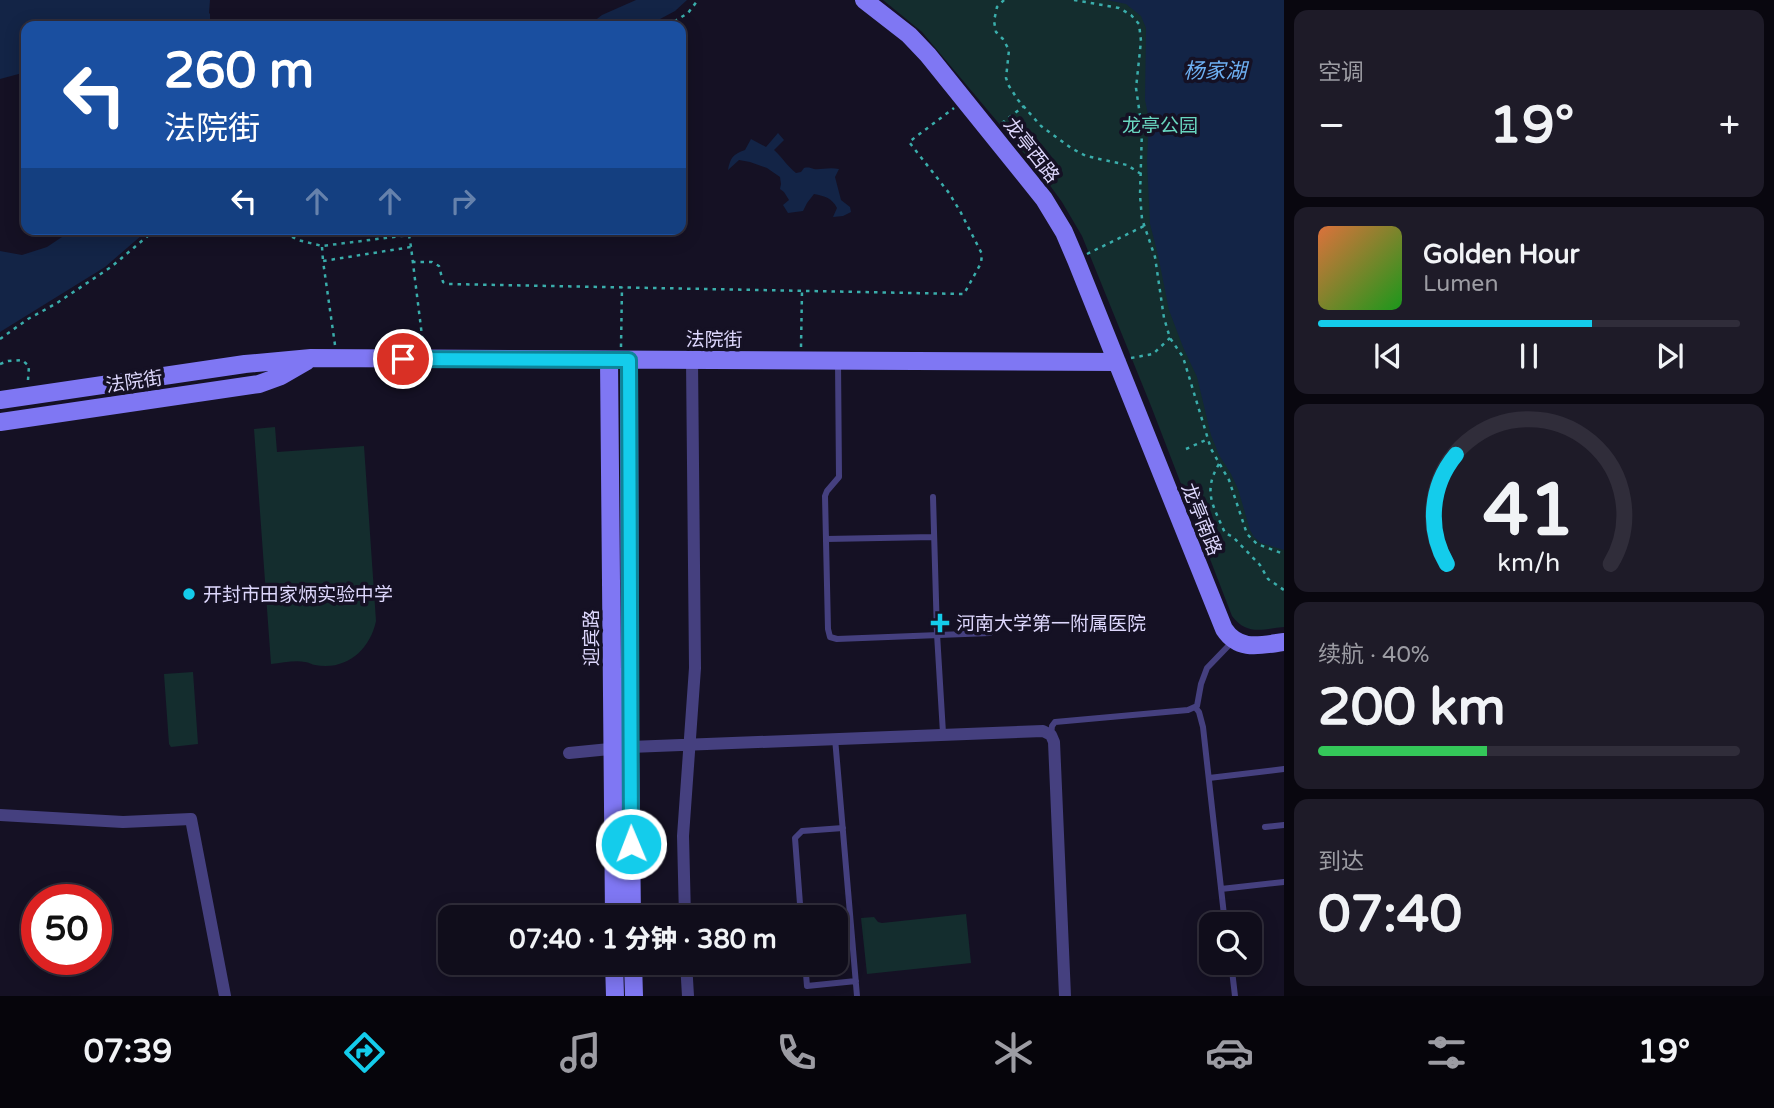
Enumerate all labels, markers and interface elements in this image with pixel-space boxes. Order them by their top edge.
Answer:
text: 260 m [164,42,314,101]
icon: left [49,49,140,140]
water label: 杨家湖 [1184,59,1249,84]
text: 空调 [1318,59,1364,87]
text: 19° [1489,94,1574,157]
text: − [1318,103,1345,149]
text: + [1719,103,1740,149]
text: 法院街 [164,110,260,148]
street label: 龙亭西路 [999,114,1063,187]
park label: 龙亭公园 [1122,115,1198,137]
icon: left [225,182,263,220]
icon: ahead [298,182,336,220]
icon: ahead [371,182,409,220]
icon: right [444,182,482,220]
text: Golden Hour [1423,239,1580,270]
text: Lumen [1423,270,1498,298]
pin [373,329,433,389]
street label: 法院街 [685,329,743,351]
icon: previous [1369,337,1407,375]
icon: pause [1510,337,1548,375]
icon: next [1651,337,1689,375]
icon: arrive [384,340,422,378]
street label: 法院街 [104,367,164,397]
text: 41 [1483,467,1575,555]
street label: 龙亭南路 [1177,480,1226,559]
text: km/h [1498,548,1560,578]
place label: 开封市田家炳实验中学 [203,584,393,606]
marker: 开封市田家炳实验中学 [181,586,197,602]
street label: 迎宾路 [581,609,603,667]
marker: 河南大学第一附属医院 [930,613,950,633]
place label: 河南大学第一附属医院 [956,613,1146,635]
text: 续航 · 40% [1318,641,1430,669]
text: 200 km [1318,676,1506,739]
position arrow [594,807,668,881]
text: 到达 [1318,848,1364,876]
text: 07:40 [1318,883,1462,946]
speed limit sign: 50 [21,884,112,975]
map controls [1199,912,1262,975]
button: search [1199,912,1262,975]
text: 07:40 · 1 分钟 · 380 m [509,924,777,955]
icon: directions [340,1028,389,1077]
icon: music [556,1028,605,1077]
icon: phone [772,1028,821,1077]
icon: climate [989,1028,1038,1077]
icon: car [1205,1028,1254,1077]
icon: filters [1422,1028,1471,1077]
text: 07:39 [84,1033,172,1071]
text: 19° [1638,1033,1690,1071]

